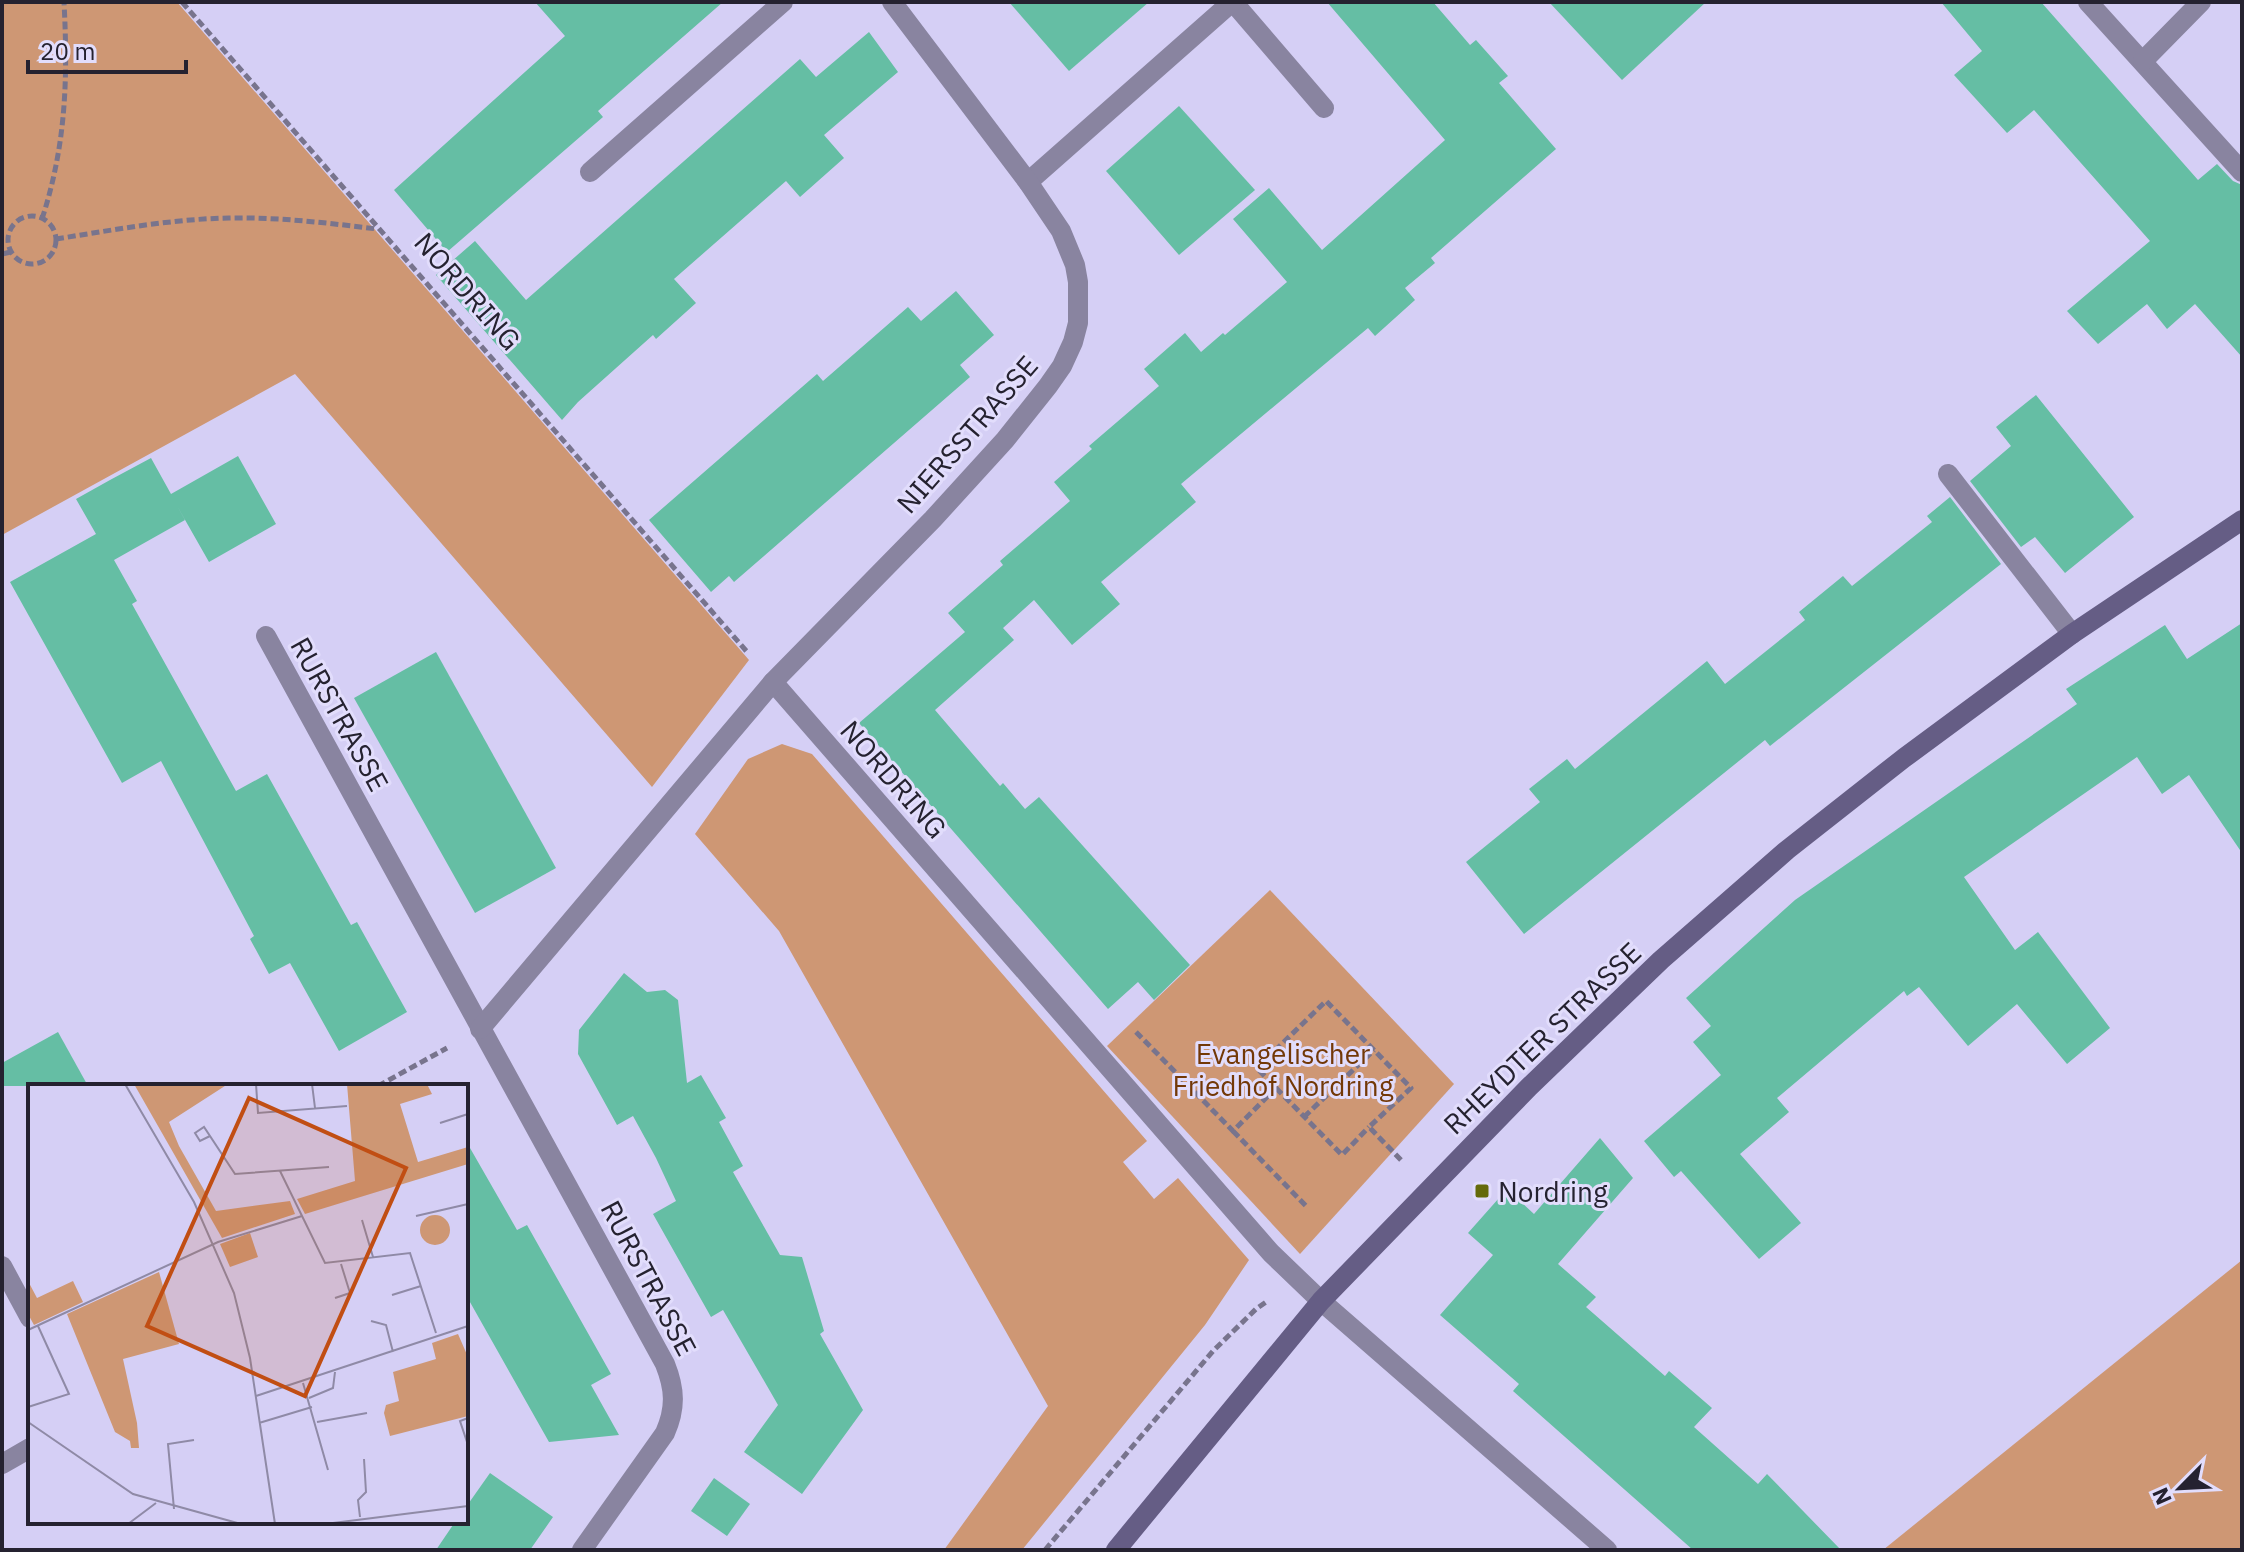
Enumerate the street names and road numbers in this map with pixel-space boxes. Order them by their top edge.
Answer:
street label: NORDRING [407,224,529,358]
street label: NIERSSTRASSE [888,347,1046,521]
street label: RURSTRASSE [282,630,398,798]
street label: NORDRING [833,712,955,846]
street label: RHEYDTER STRASSE [1435,934,1649,1142]
street label: RURSTRASSE [593,1194,705,1362]

